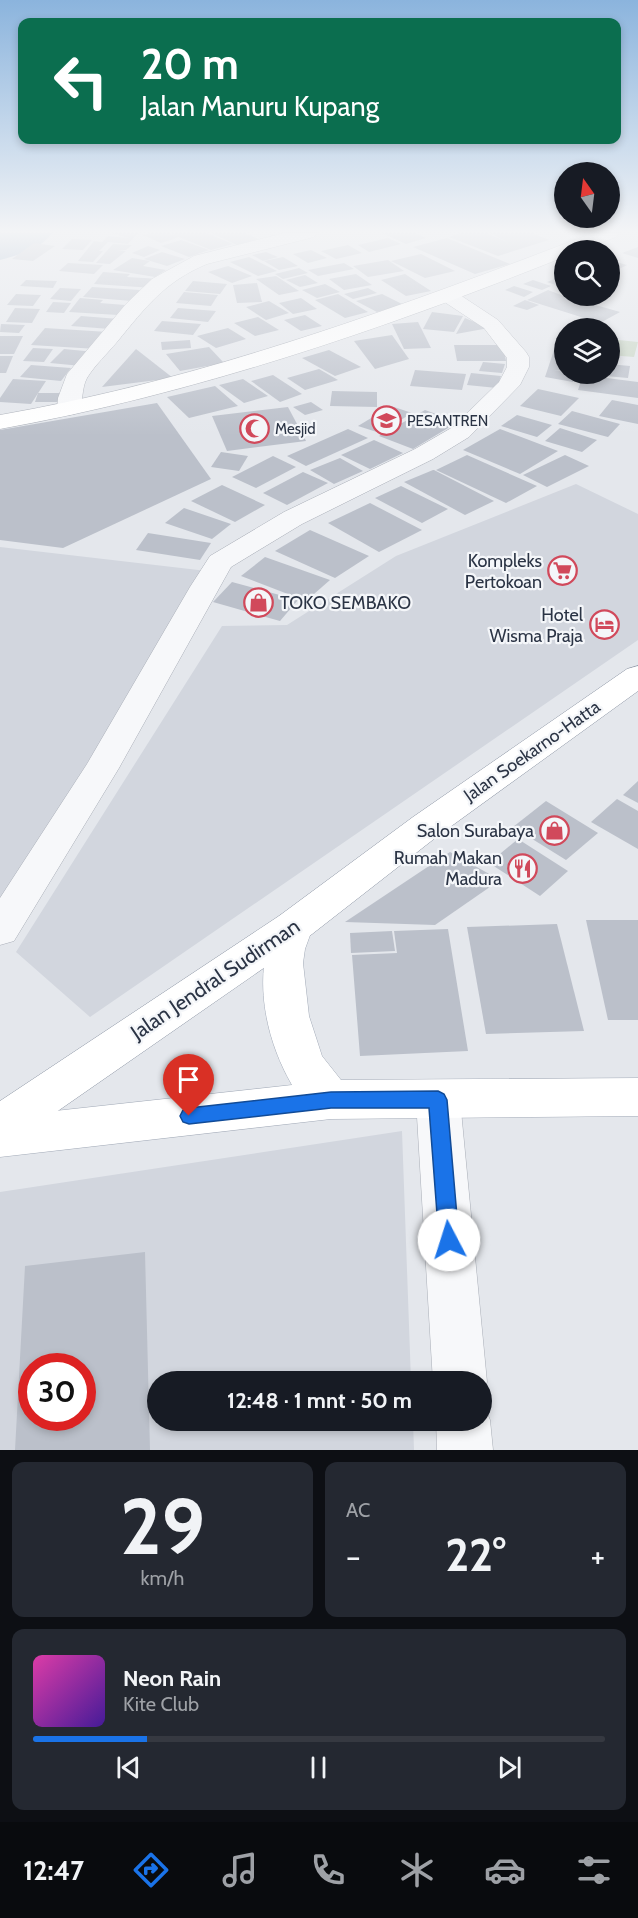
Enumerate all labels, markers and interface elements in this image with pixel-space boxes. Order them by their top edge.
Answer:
text: 20 m [141,38,239,90]
icon: left [42,42,120,120]
text: Jalan Manuru Kupang [141,90,379,123]
north arrow [554,162,620,228]
map controls [554,162,620,384]
button: search [554,240,620,306]
button: layers [554,318,620,384]
school or university icon: PESANTREN [370,405,402,437]
place label: PESANTREN [407,412,488,430]
mosque icon: Mesjid [238,413,270,445]
place label: Mesjid [275,420,316,438]
place label: Kompleks Pertokoan [465,550,542,593]
supermarket icon: Kompleks Pertokoan [547,555,579,587]
shop icon: TOKO SEMBAKO [243,587,275,619]
place label: TOKO SEMBAKO [280,592,411,614]
place label: Hotel Wisma Praja [490,604,584,647]
hotel icon: Hotel Wisma Praja [588,609,620,641]
street label: Jalan Soekarno-Hatta [459,696,605,807]
shop icon: Salon Surabaya [539,815,571,847]
place label: Salon Surabaya [417,820,534,842]
place label: Rumah Makan Madura [394,847,502,890]
restaurant icon: Rumah Makan Madura [507,852,539,884]
street label: Jalan Jendral Sudirman [125,913,304,1045]
pin [163,1054,214,1116]
icon: arrive [172,1063,205,1096]
position arrow [417,1208,481,1272]
speed limit sign: 30 [18,1353,96,1431]
text: 12:48 · 1 mnt · 50 m [227,1387,412,1414]
text: 29 [120,1479,205,1574]
text: AC [346,1498,370,1522]
text: 22° [445,1528,506,1582]
text: − [346,1536,361,1576]
text: + [590,1536,605,1576]
text: km/h [141,1566,184,1590]
text: Neon Rain [123,1665,221,1692]
text: Kite Club [123,1692,199,1716]
icon: previous [112,1751,145,1784]
icon: pause [302,1751,335,1784]
icon: next [493,1751,526,1784]
icon: directions [130,1849,172,1891]
icon: music [219,1849,261,1891]
icon: phone [307,1849,349,1891]
icon: climate [396,1849,438,1891]
icon: car [484,1849,526,1891]
icon: filters [573,1849,615,1891]
text: 12:47 [23,1854,84,1887]

